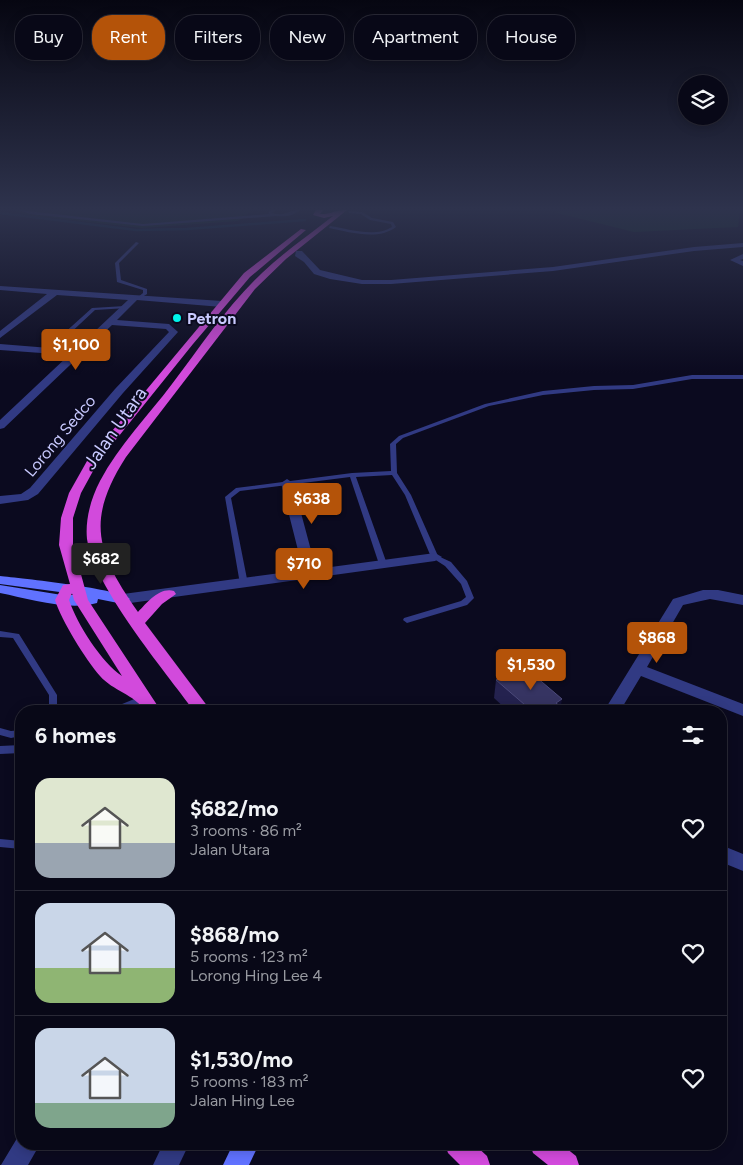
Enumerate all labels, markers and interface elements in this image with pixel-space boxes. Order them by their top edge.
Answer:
chip: Buy [15,15,82,60]
chip: Rent [92,15,165,60]
chip: Filters [175,15,260,60]
chip: New [270,15,344,60]
chip: Apartment [354,15,477,60]
chip: House [487,15,575,60]
map controls [678,75,728,125]
button: layers [678,75,728,125]
place label: Petron [187,309,236,328]
marker: Petron [171,312,183,324]
pin: $1,100 [35,328,117,371]
text: $1,100 [52,335,100,354]
street label: Jalan Utara [78,382,152,474]
street label: Lorong Sedco [20,391,100,481]
pin: $638 [282,482,342,525]
text: $638 [294,489,330,508]
pin: $682 [71,542,131,585]
pin: $710 [274,548,334,590]
text: $682 [82,549,120,568]
text: $710 [287,554,321,573]
pin: $868 [627,622,687,664]
text: $868 [638,628,676,647]
pin: $1,530 [490,648,572,691]
text: $1,530 [507,655,555,674]
icon: filters [679,721,707,749]
text: 6 homes [35,723,116,748]
text: $682/mo [190,796,278,821]
icon: home [75,798,135,858]
icon: heart [679,814,707,842]
text: 3 rooms · 86 m² [190,821,302,840]
text: Jalan Utara [190,840,270,859]
text: $868/mo [190,922,279,947]
icon: home [75,923,135,983]
icon: heart [679,939,707,967]
text: 5 rooms · 123 m² [190,947,308,966]
text: Lorong Hing Lee 4 [190,966,322,985]
text: $1,530/mo [190,1047,293,1072]
icon: home [75,1048,135,1108]
icon: heart [679,1064,707,1092]
text: 5 rooms · 183 m² [190,1072,309,1091]
text: Jalan Hing Lee [190,1091,295,1110]

